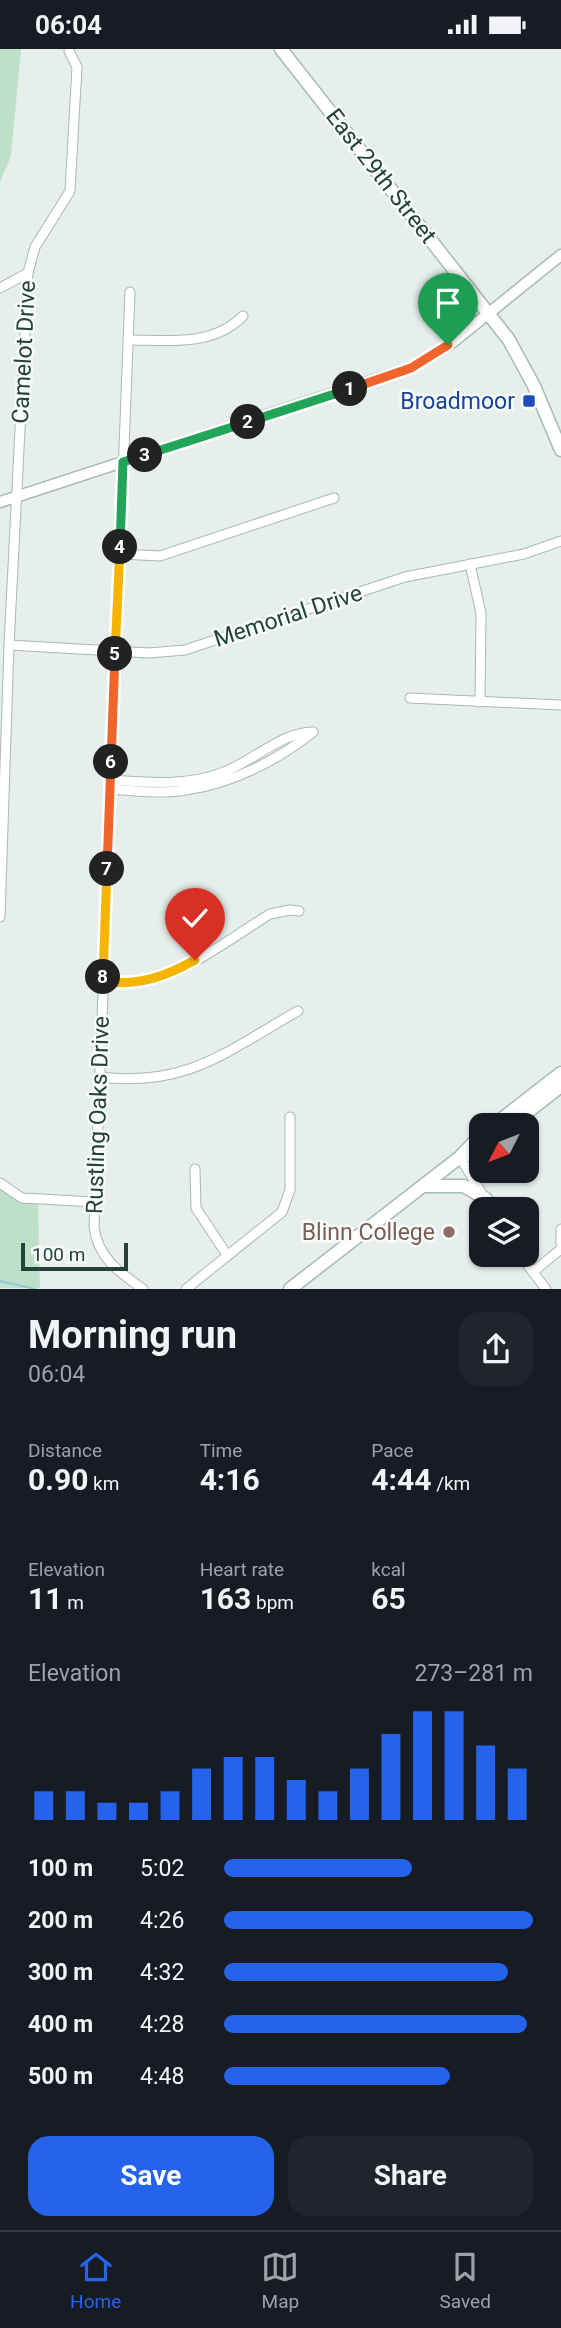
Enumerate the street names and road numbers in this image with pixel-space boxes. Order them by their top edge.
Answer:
street label: East 29th Street [320,103,442,249]
street label: Camelot Drive [7,280,41,424]
street label: Memorial Drive [210,579,366,653]
street label: Rustling Oaks Drive [81,1016,115,1214]

